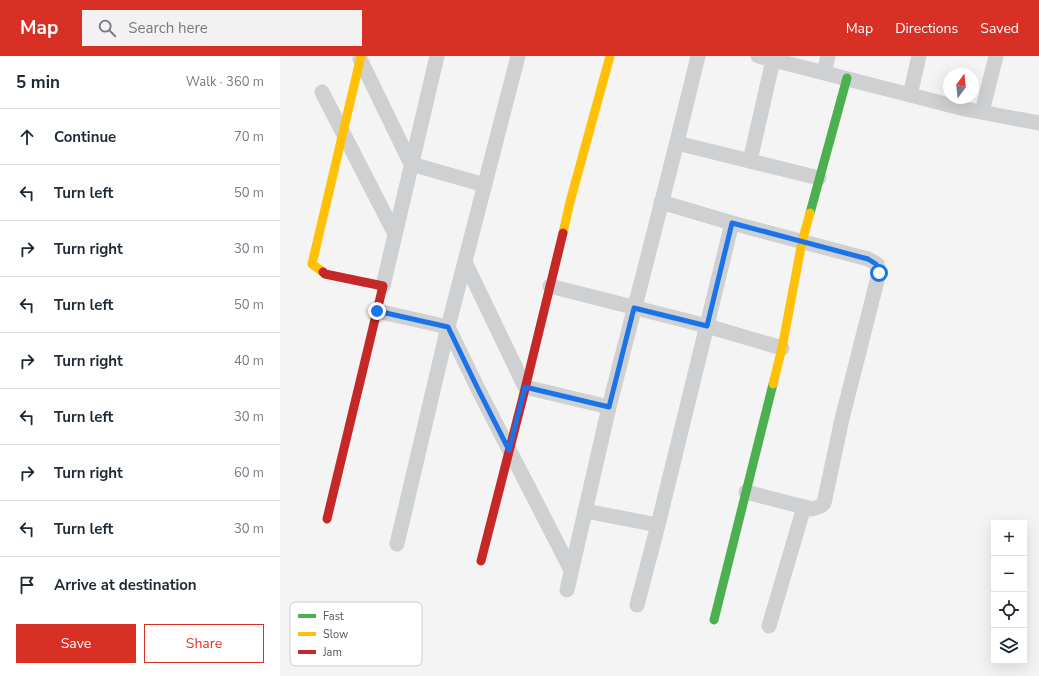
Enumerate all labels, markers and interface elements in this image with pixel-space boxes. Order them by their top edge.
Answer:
search box [82,10,362,46]
text: Map [20,15,58,41]
icon: search [96,17,118,39]
text: Search here [128,18,208,38]
text: Map [846,19,873,38]
text: Directions [895,19,958,38]
text: Saved [980,19,1019,38]
north arrow [943,68,979,104]
text: 5 min [16,71,60,94]
text: Walk · 360 m [186,73,264,91]
icon: ahead [16,126,38,148]
text: Continue [54,127,116,147]
text: 70 m [234,128,264,146]
icon: left [16,182,38,204]
text: Turn left [54,183,113,203]
text: 50 m [234,184,264,202]
icon: right [16,238,38,260]
text: Turn right [54,239,123,259]
text: 30 m [234,240,264,258]
route start [870,264,888,282]
icon: left [16,294,38,316]
text: Turn left [54,295,113,315]
text: 50 m [234,296,264,314]
route end [368,302,386,320]
icon: right [16,350,38,372]
text: Turn right [54,351,123,371]
text: 40 m [234,352,264,370]
icon: left [16,406,38,428]
text: Turn left [54,407,113,427]
text: 30 m [234,408,264,426]
icon: right [16,462,38,484]
text: Turn right [54,463,123,483]
text: 60 m [234,464,264,482]
icon: left [16,518,38,540]
text: Turn left [54,519,113,539]
text: 30 m [234,520,264,538]
map controls [991,520,1027,664]
button: + [991,520,1027,556]
button: − [991,556,1027,592]
icon: arrive [16,574,38,596]
text: Arrive at destination [54,575,197,595]
button: locate [991,592,1027,628]
legend [290,602,422,666]
text: Fast [323,609,344,624]
button: Save [16,624,136,663]
button: Share [144,624,264,663]
text: Slow [323,627,348,642]
button: layers [991,628,1027,664]
text: Jam [322,645,342,660]

